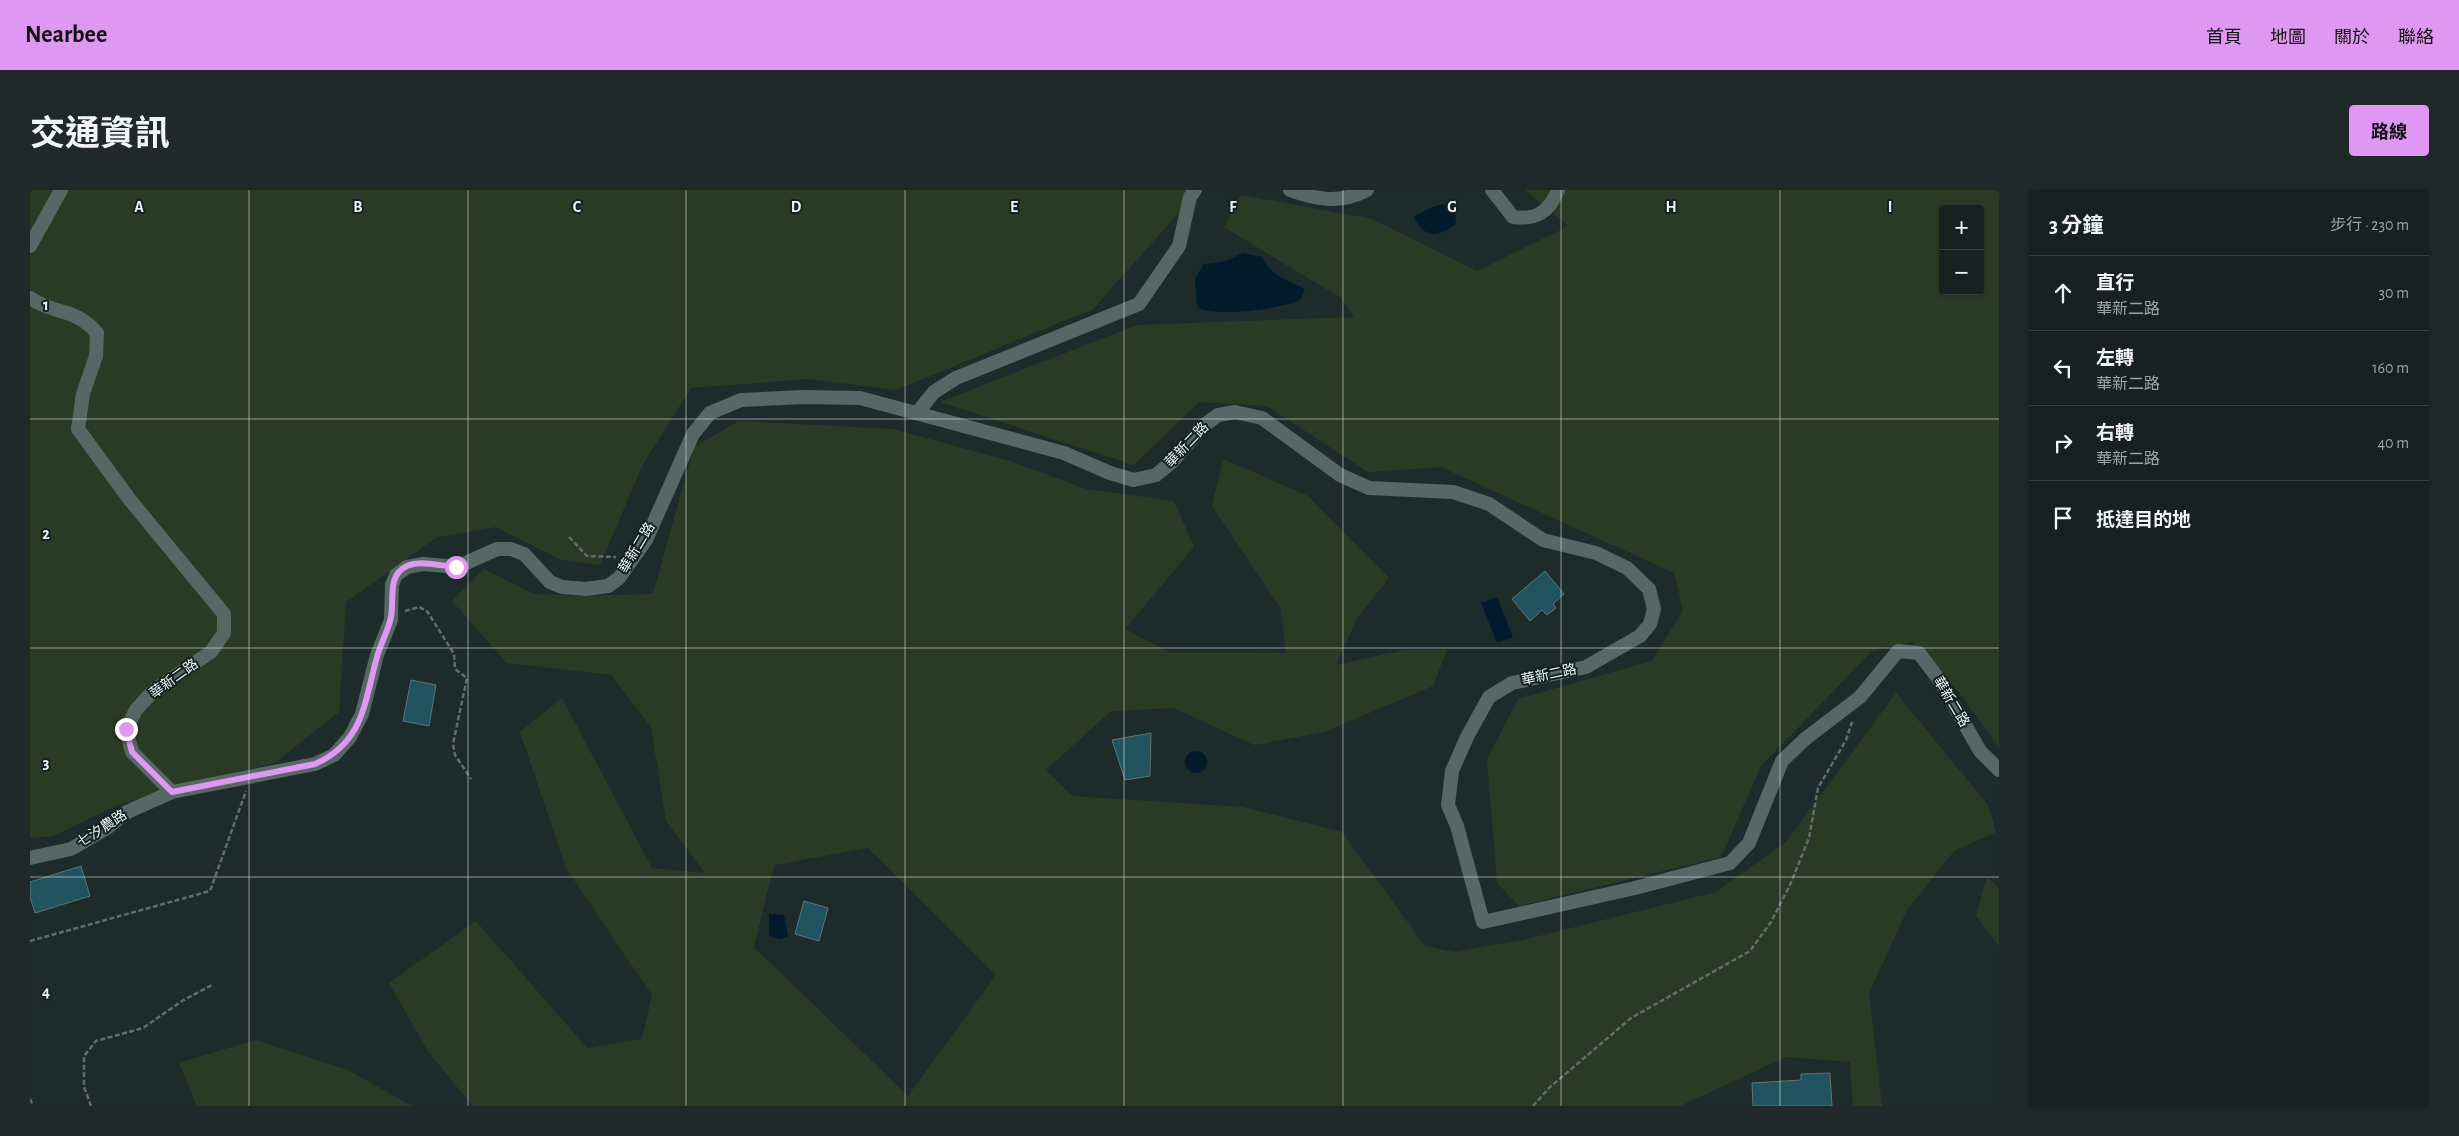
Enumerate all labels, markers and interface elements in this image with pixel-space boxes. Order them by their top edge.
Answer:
text: Nearbee [25,23,107,47]
text: 首頁 [2206,29,2242,47]
text: 地圖 [2270,29,2306,47]
text: 關於 [2334,29,2370,47]
text: 聯絡 [2398,29,2434,47]
button: 路線 [2349,105,2429,156]
text: 交通資訊 [30,117,170,152]
text: A [134,199,144,215]
text: B [353,199,363,215]
text: C [573,199,582,215]
text: D [791,199,802,215]
text: E [1010,199,1018,215]
text: F [1229,199,1237,215]
text: G [1447,199,1457,215]
text: H [1665,199,1677,215]
text: I [1888,199,1892,215]
map controls [1939,205,1984,295]
button: + [1939,205,1984,250]
text: 3 分鐘 [2049,215,2103,236]
text: 步行 · 230 m [2330,217,2409,233]
button: − [1939,250,1984,295]
text: 直行 [2096,274,2134,293]
icon: ahead [2049,279,2077,307]
text: 30 m [2379,285,2409,301]
text: 1 [43,297,49,313]
text: 華新二路 [2096,301,2160,317]
text: 左轉 [2096,349,2134,368]
icon: left [2049,354,2077,382]
text: 160 m [2372,360,2409,376]
text: 華新二路 [2096,376,2160,392]
street label: 華新二路 [1162,419,1211,470]
text: 右轉 [2096,424,2134,443]
icon: right [2049,429,2077,457]
text: 40 m [2377,435,2409,451]
text: 華新二路 [2096,451,2160,467]
icon: arrive [2049,504,2077,532]
text: 抵達目的地 [2096,511,2191,530]
street label: 華新二路 [616,520,657,576]
text: 2 [42,526,50,542]
route start [445,556,468,579]
street label: 華新二路 [147,656,201,701]
street label: 華新二路 [1520,661,1578,688]
street label: 華新二路 [1931,674,1972,730]
route end [115,718,138,741]
text: 3 [43,755,50,771]
street label: 七汐農路 [74,807,129,850]
text: 4 [42,984,50,1000]

